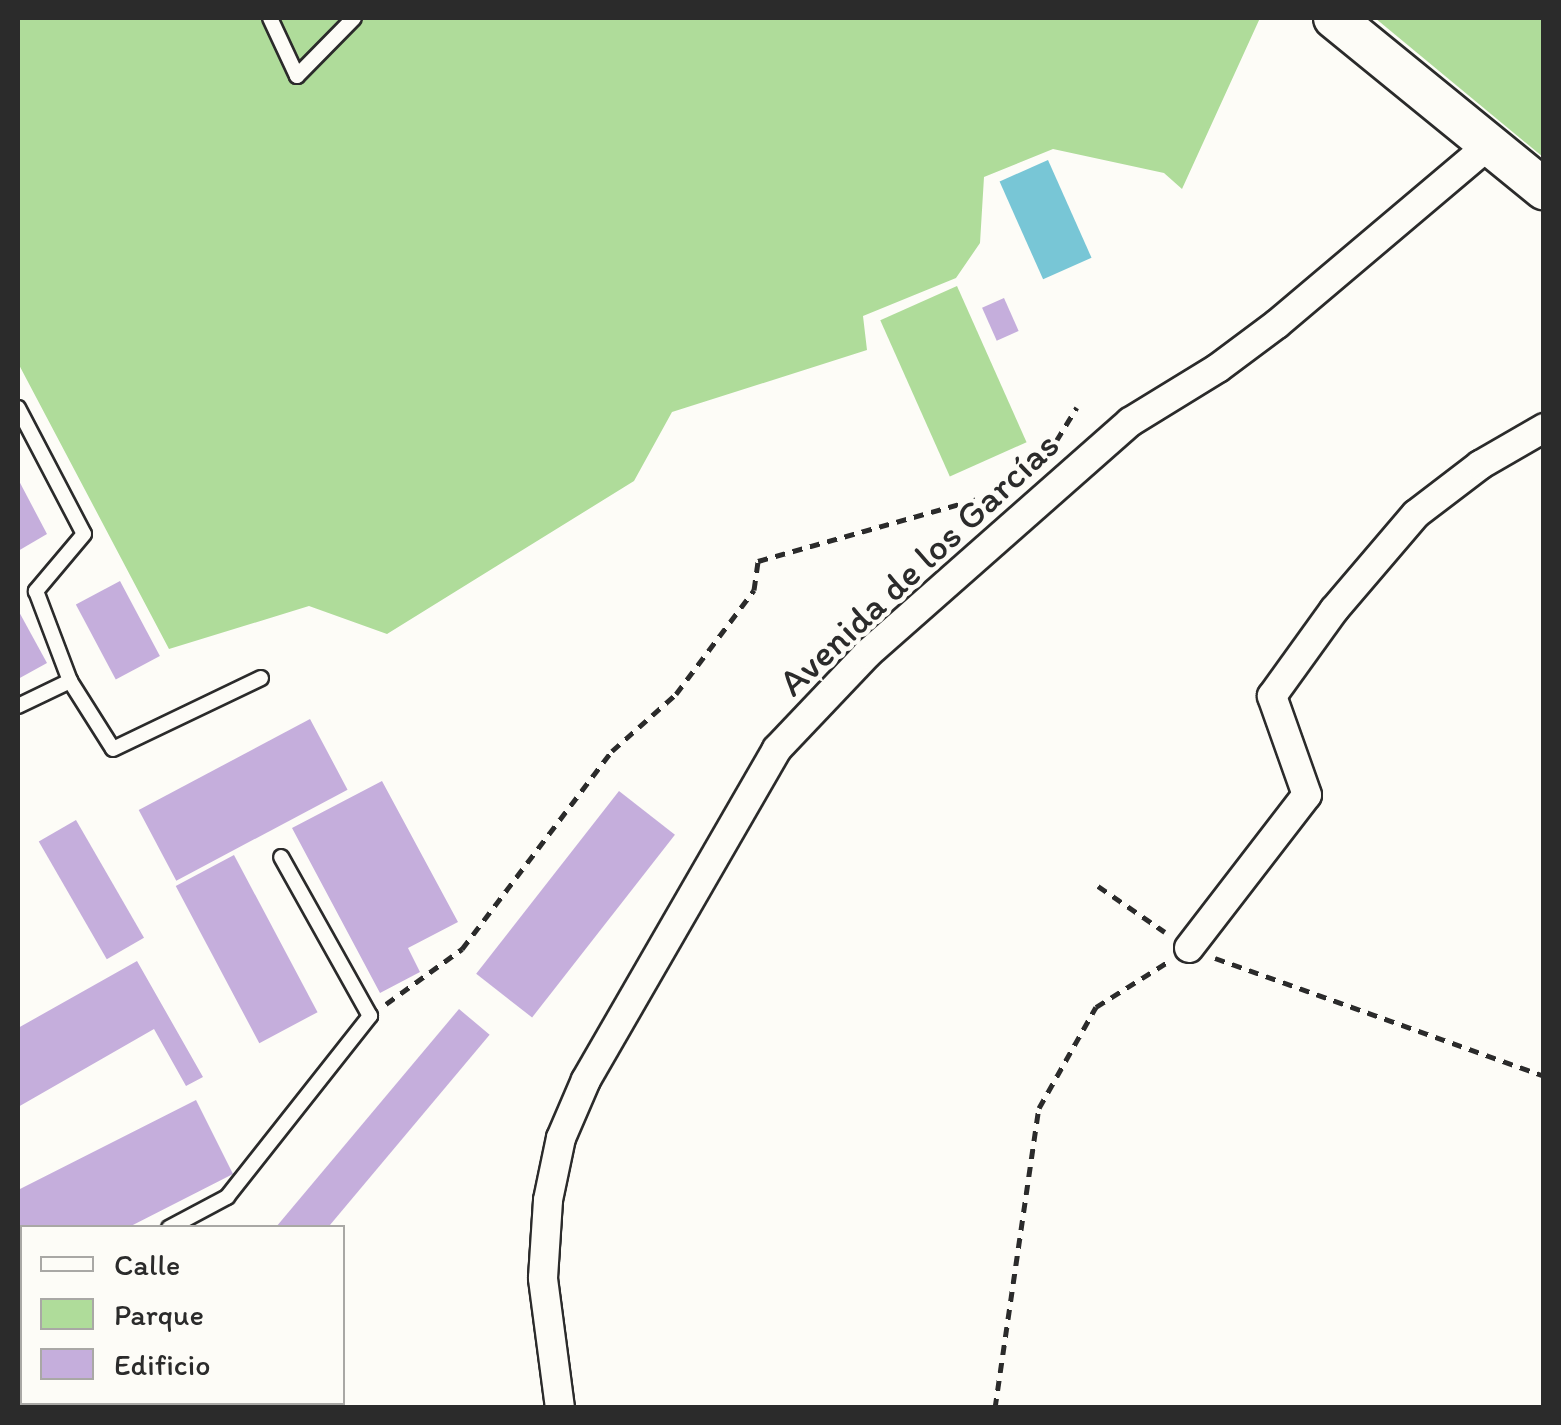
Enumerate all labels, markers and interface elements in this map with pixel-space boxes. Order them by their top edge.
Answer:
street label: Avenida de los Garcías [770,423,1068,705]
legend [20,1225,345,1405]
text: Calle [114,1246,180,1283]
text: Parque [114,1296,204,1333]
text: Edificio [114,1346,210,1383]

